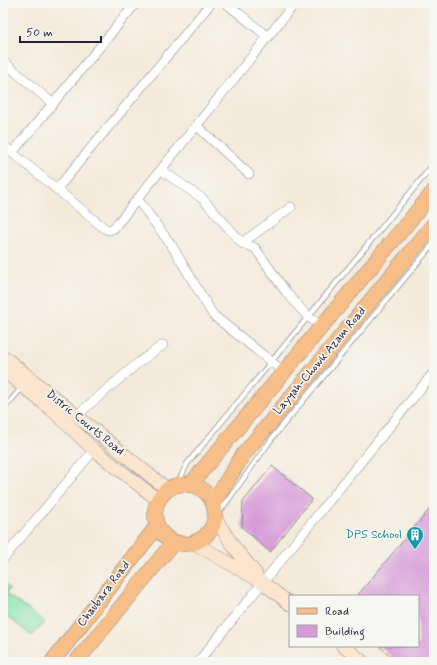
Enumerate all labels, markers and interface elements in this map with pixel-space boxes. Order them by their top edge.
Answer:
scale bar [20,18,101,44]
text: 50 m [26,25,53,41]
street label: Layyah-Chowk Azam Road [270,304,370,418]
street label: Distric Courts Road [43,386,127,460]
building icon: DPS School [405,525,425,550]
place label: DPS School [346,527,402,543]
street label: Chaubara Road [74,558,134,630]
legend [289,595,419,647]
text: Road [325,604,349,620]
text: Building [325,624,365,641]

